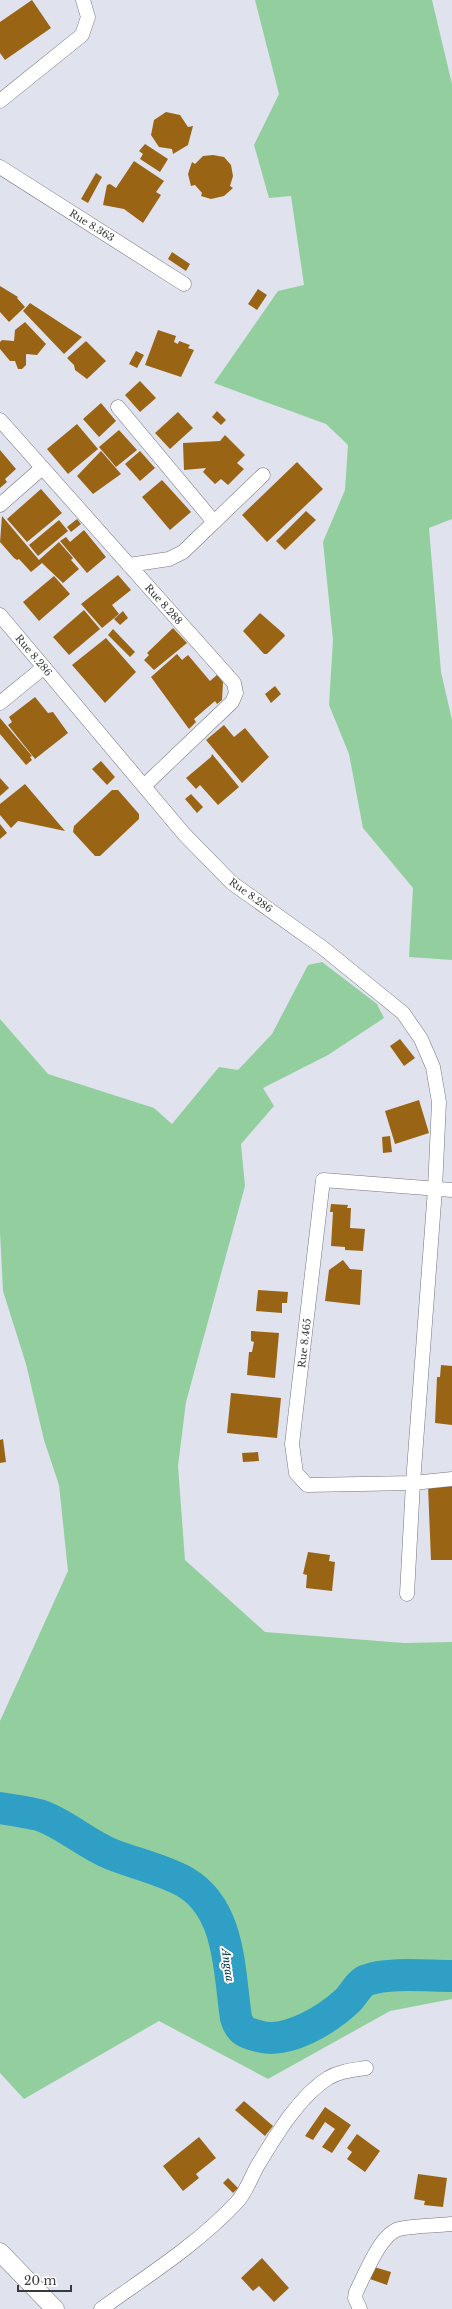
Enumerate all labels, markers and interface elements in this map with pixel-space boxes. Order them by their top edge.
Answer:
street label: Rue 8.363 [67,206,117,244]
street label: Rue 8.288 [142,581,185,627]
street label: Rue 8.286 [12,632,55,679]
street label: Rue 8.286 [226,875,275,916]
street label: Rue 8.465 [295,1317,314,1369]
water label: Angaa [218,1945,237,1983]
scale bar [18,2267,71,2293]
text: 20 m [24,2273,56,2288]

